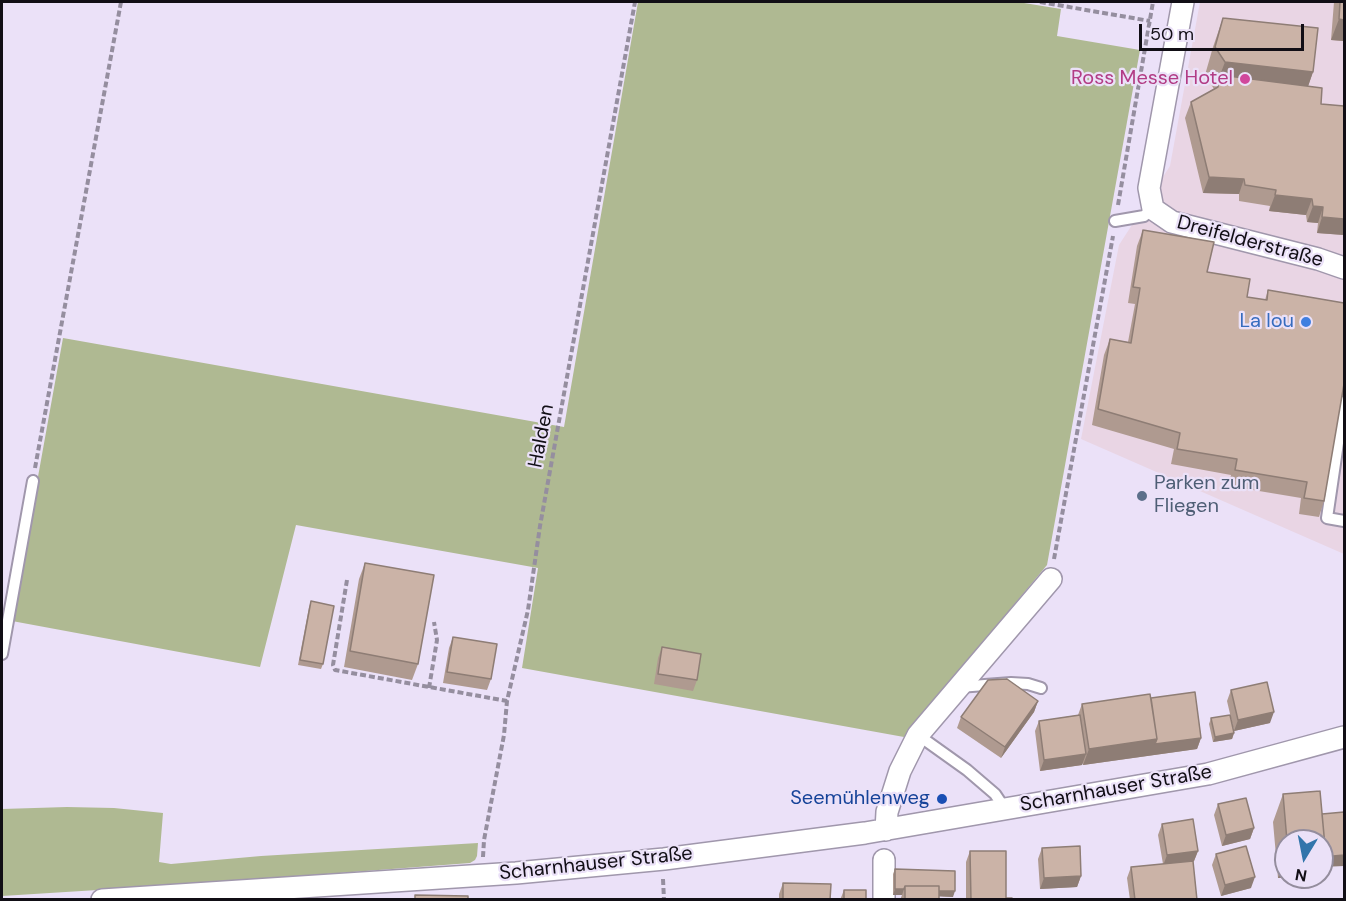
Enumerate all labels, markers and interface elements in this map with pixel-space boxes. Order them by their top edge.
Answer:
scale bar [1142,12,1307,50]
text: 50 m [1150,22,1194,46]
place label: Ross Messe Hotel [1071,67,1233,91]
marker: Ross Messe Hotel [1238,72,1252,86]
street label: Dreifelderstraße [1174,211,1326,273]
place label: La lou [1239,310,1294,334]
marker: La lou [1299,315,1313,329]
street label: Halden [524,402,560,470]
place label: Parken zum Fliegen [1154,472,1259,519]
marker: Parken zum Fliegen [1135,489,1149,503]
street label: Scharnhauser Straße [1018,760,1214,818]
place label: Seemühlenweg [790,787,930,811]
marker: Seemühlenweg [935,792,949,806]
north arrow [1274,829,1334,889]
street label: Scharnhauser Straße [498,842,694,886]
text: N [1294,864,1309,887]

